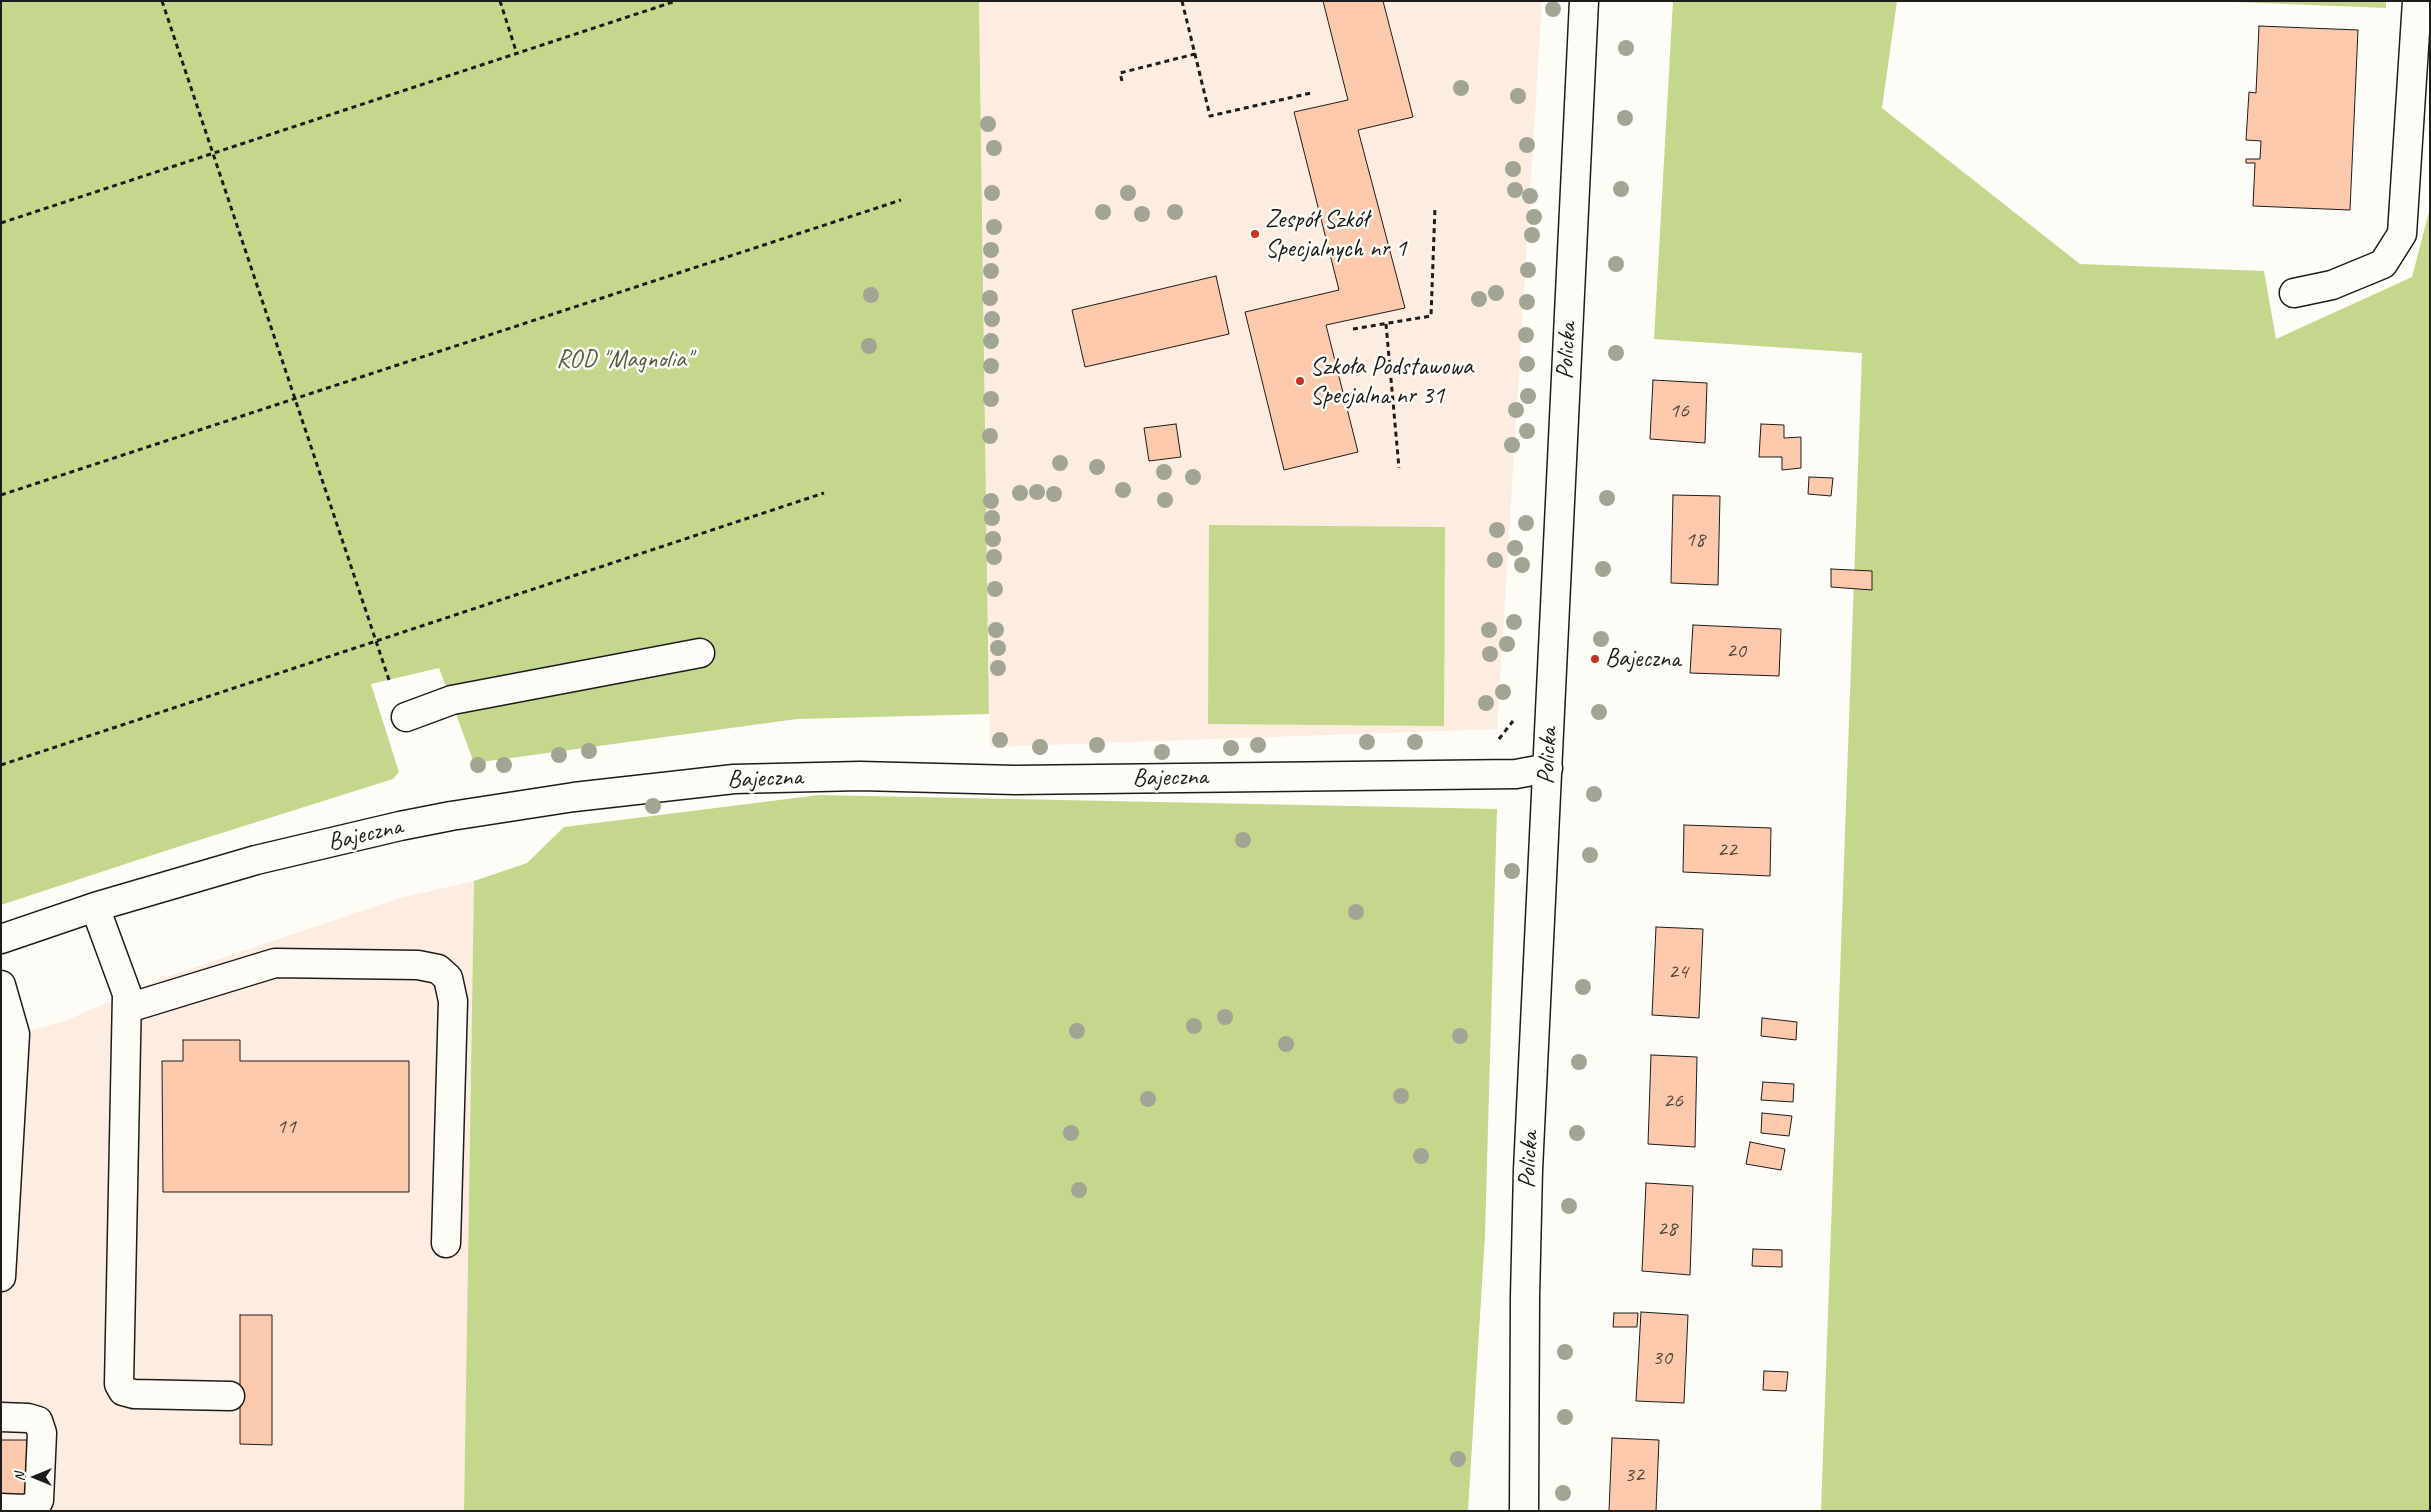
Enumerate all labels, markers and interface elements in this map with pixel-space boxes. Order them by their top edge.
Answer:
place label: Zespół Szkół Specjalnych nr 1 [1265,205,1406,264]
marker: Zespół Szkół Specjalnych nr 1 [1249,228,1261,240]
street label: Policka [1551,322,1583,380]
park label: ROD "Magnolia" [556,345,692,375]
place label: Szkoła Podstawowa Specjalna nr 31 [1310,352,1473,411]
marker: Szkoła Podstawowa Specjalna nr 31 [1294,375,1306,387]
house number: 16 [1669,398,1689,424]
house number: 18 [1685,527,1705,553]
house number: 20 [1726,638,1746,664]
place label: Bajeczna [1605,644,1680,674]
marker: Bajeczna [1589,653,1601,665]
street label: Policka [1532,727,1564,785]
street label: Bajeczna [1132,762,1208,794]
street label: Bajeczna [727,763,803,795]
street label: Bajeczna [325,812,405,858]
house number: 22 [1717,837,1737,863]
house number: 24 [1668,959,1688,985]
house number: 26 [1663,1088,1683,1114]
house number: 11 [276,1114,296,1140]
street label: Policka [1513,1131,1545,1189]
house number: 28 [1657,1216,1677,1242]
house number: 30 [1652,1345,1672,1371]
north arrow [10,1452,60,1502]
house number: 32 [1624,1462,1644,1488]
text: N [11,1473,28,1481]

